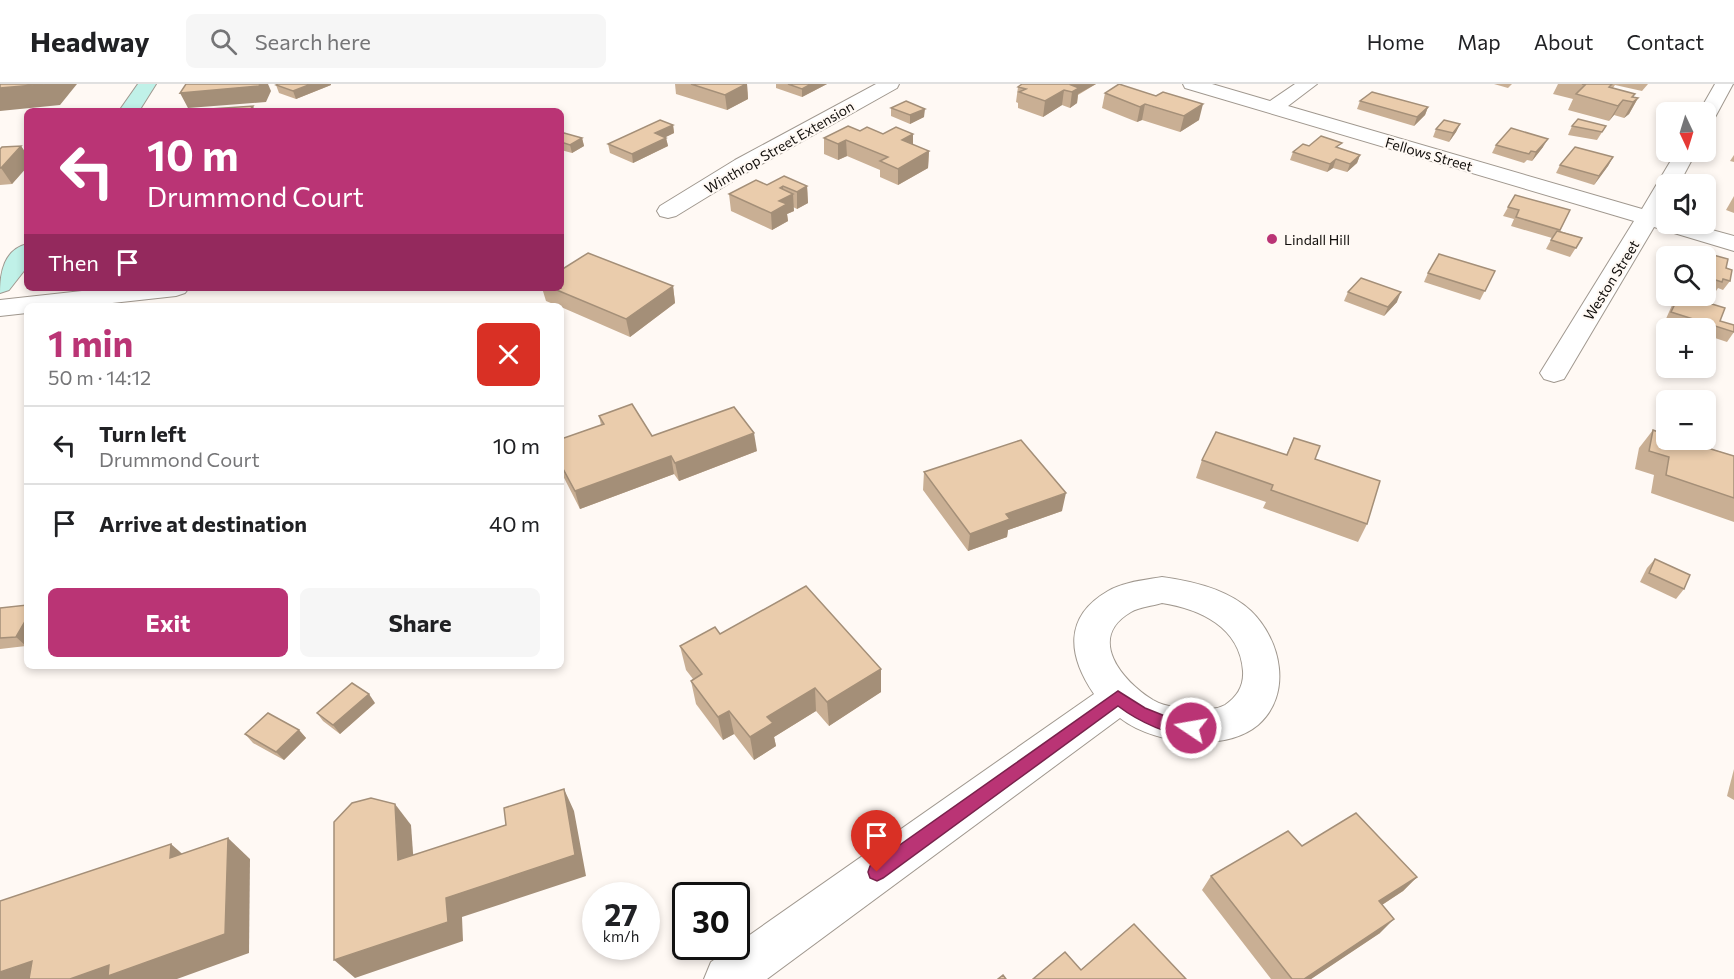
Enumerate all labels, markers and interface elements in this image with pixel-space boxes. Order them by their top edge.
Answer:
search box [186,14,606,68]
text: Headway [30,24,150,58]
icon: search [207,25,240,58]
text: Search here [255,28,371,55]
text: Home [1367,29,1424,54]
text: Map [1457,29,1501,54]
text: About [1534,29,1593,54]
text: Contact [1626,29,1704,54]
street label: Winthrop Street Extension [701,97,857,197]
north arrow [1656,102,1716,162]
map controls [1656,102,1716,450]
text: 10 m [147,128,239,180]
icon: left [48,132,126,210]
street label: Fellows Street [1383,133,1475,175]
button: sound [1656,174,1716,234]
text: Drummond Court [147,180,364,213]
place label: Lindall Hill [1284,231,1350,248]
marker: Lindall Hill [1265,232,1279,246]
street label: Weston Street [1580,237,1643,323]
icon: arrive [111,246,144,279]
button: search [1656,246,1716,306]
text: Then [48,249,99,276]
button: + [1656,318,1716,378]
text: 1 min [48,320,133,364]
button: close [477,323,540,386]
text: 50 m · 14:12 [48,365,151,389]
button: − [1656,390,1716,450]
text: Turn left [99,420,186,447]
icon: left [48,429,81,462]
text: 10 m [493,432,540,459]
text: Drummond Court [99,447,260,471]
icon: arrive [48,507,81,540]
text: Arrive at destination [99,510,307,537]
text: 40 m [489,510,540,537]
button: Exit [48,588,288,657]
button: Share [300,588,540,657]
position arrow [1159,696,1223,760]
pin [851,810,902,872]
icon: arrive [860,819,893,852]
speed limit sign: 30 [672,882,750,960]
text: 27 [604,895,638,932]
text: km/h [603,927,639,945]

